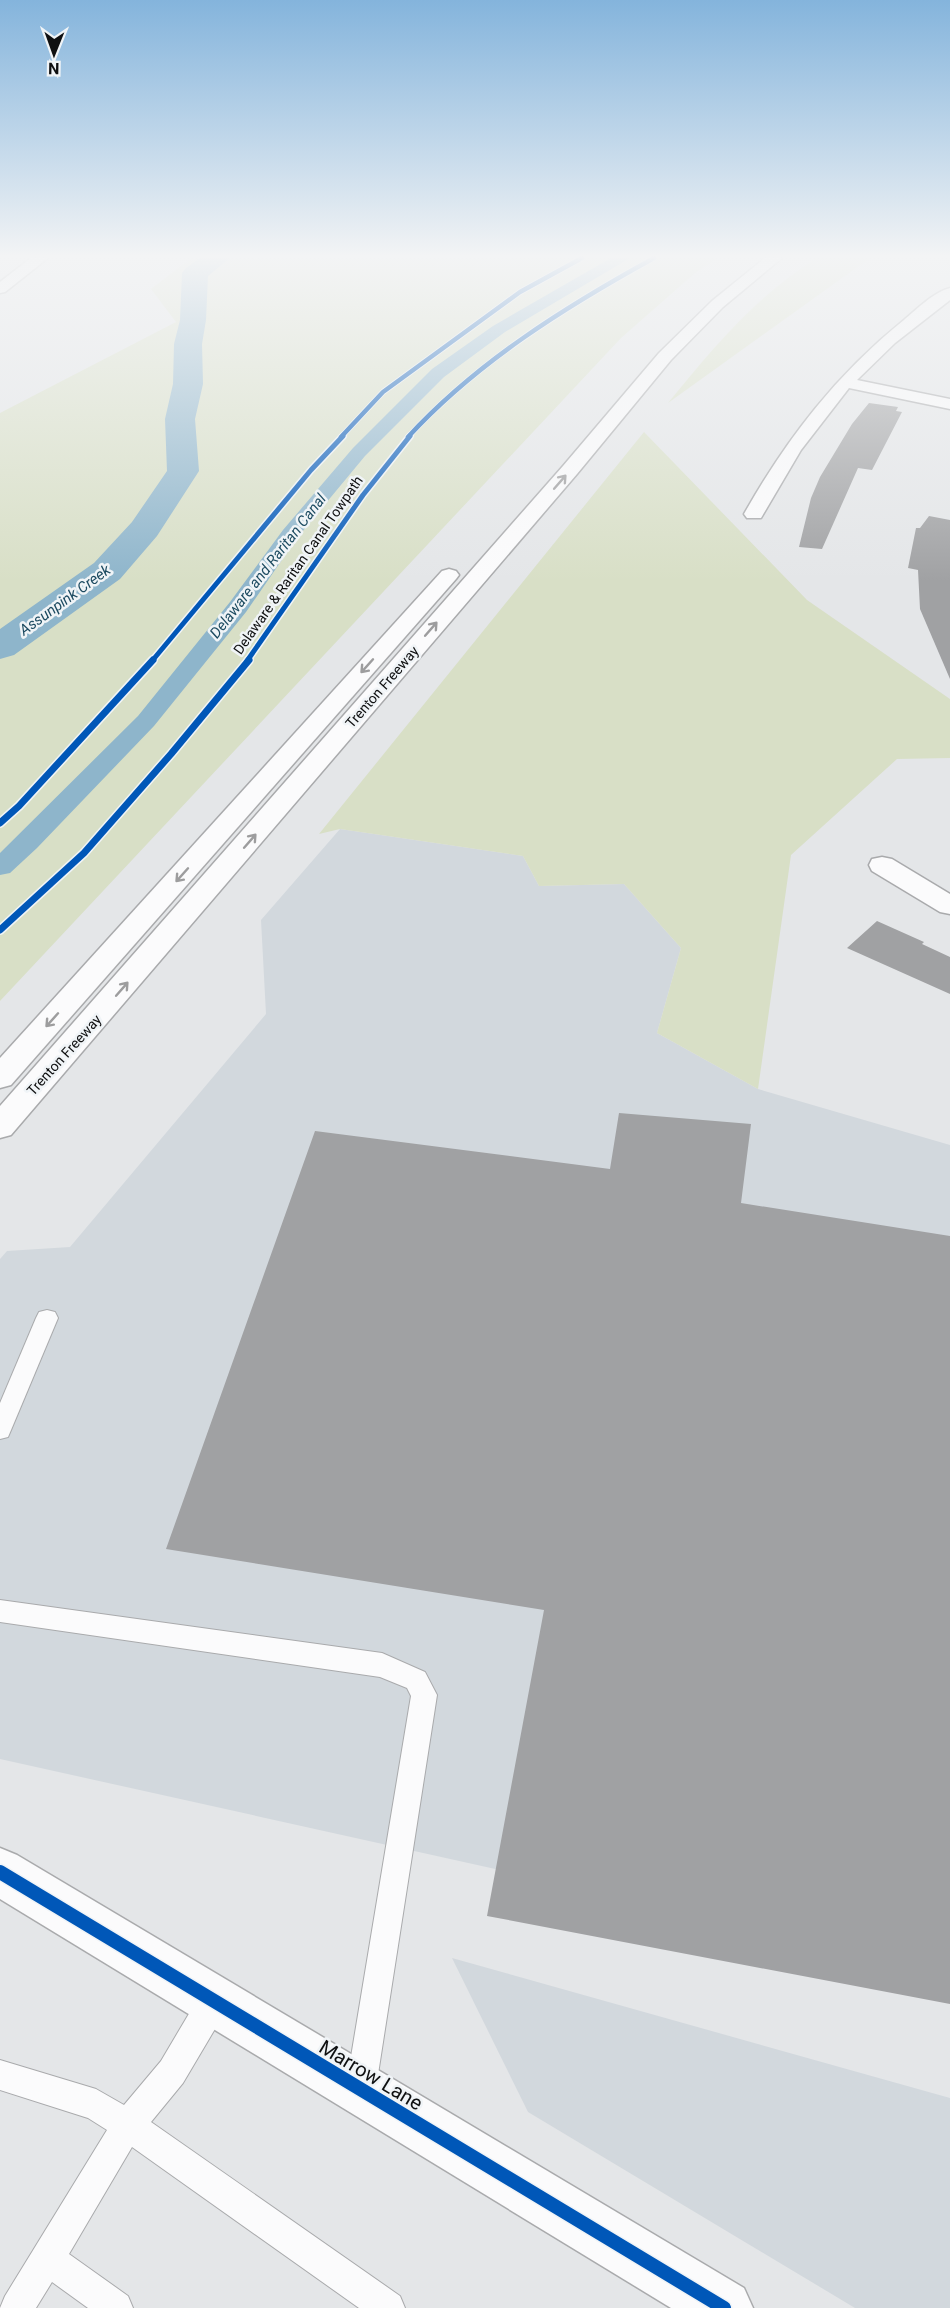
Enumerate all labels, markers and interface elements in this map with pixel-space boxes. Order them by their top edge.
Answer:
north arrow [24,24,84,84]
text: N [48,59,60,78]
street label: Delaware & Raritan Canal Towpath [230,473,366,657]
one-way arrow [552,475,566,491]
water label: Delaware and Raritan Canal [206,490,330,642]
water label: Assunpink Creek [15,560,115,640]
one-way arrow [425,621,438,637]
street label: Trenton Freeway [342,643,422,731]
one-way arrow [360,659,374,674]
one-way arrow [243,833,256,849]
one-way arrow [175,867,189,882]
one-way arrow [115,982,129,997]
street label: Trenton Freeway [24,1011,105,1099]
one-way arrow [45,1012,59,1027]
street label: Marrow Lane [315,2035,427,2115]

